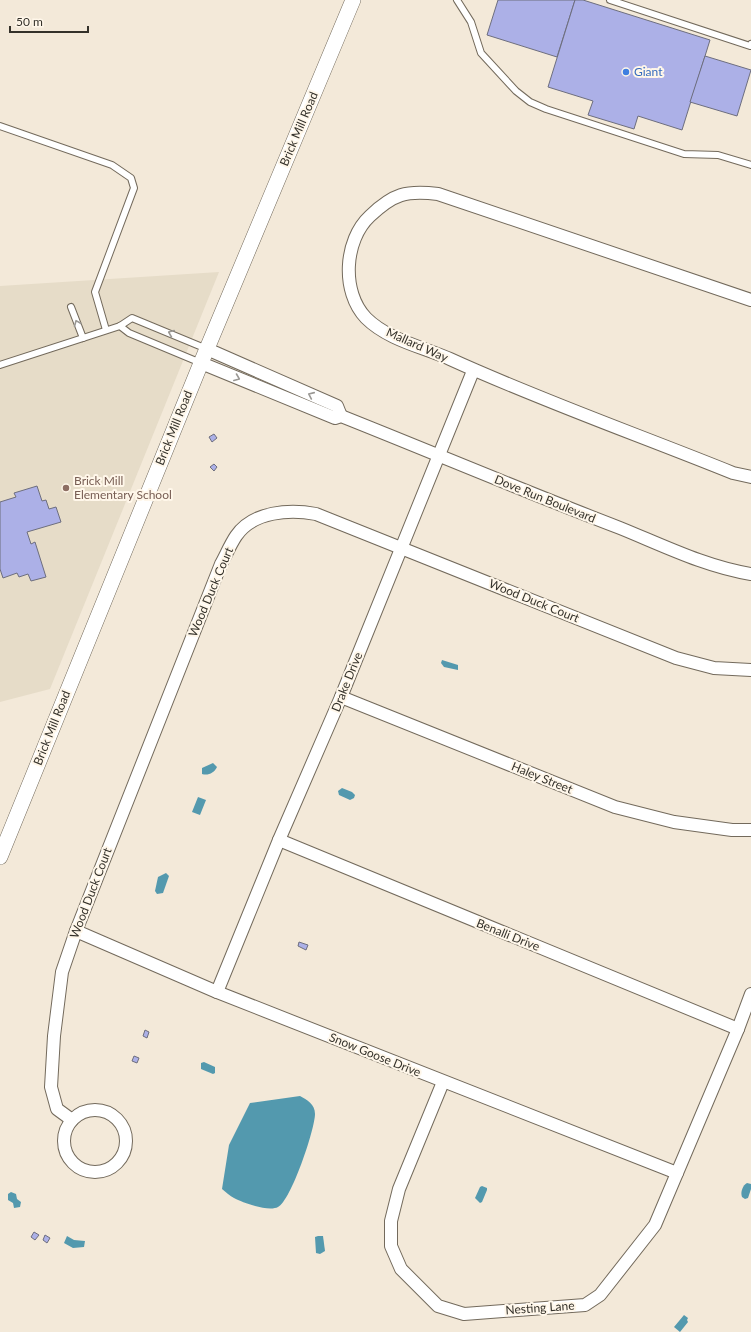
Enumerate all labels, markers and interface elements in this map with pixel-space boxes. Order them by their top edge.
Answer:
scale bar [10,8,88,34]
text: 50 m [16,14,43,29]
place label: Giant [634,64,663,79]
marker: Giant [621,67,631,77]
street label: Brick Mill Road [276,89,321,168]
one-way arrow [73,319,81,326]
street label: Mallard Way [384,324,451,365]
one-way arrow [167,330,175,338]
one-way arrow [232,373,240,381]
street label: Brick Mill Road [152,388,195,467]
one-way arrow [308,392,315,400]
street label: Dove Run Boulevard [492,471,598,526]
place label: Brick Mill Elementary School [74,473,172,502]
marker: Brick Mill Elementary School [61,483,71,493]
street label: Wood Duck Court [185,544,236,639]
street label: Wood Duck Court [487,576,582,626]
street label: Drake Drive [328,650,365,714]
street label: Brick Mill Road [30,688,73,767]
street label: Haley Street [509,758,576,797]
street label: Wood Duck Court [66,845,115,940]
street label: Benalli Drive [474,915,542,954]
street label: Snow Goose Drive [327,1029,423,1080]
street label: Nesting Lane [505,1298,575,1317]

